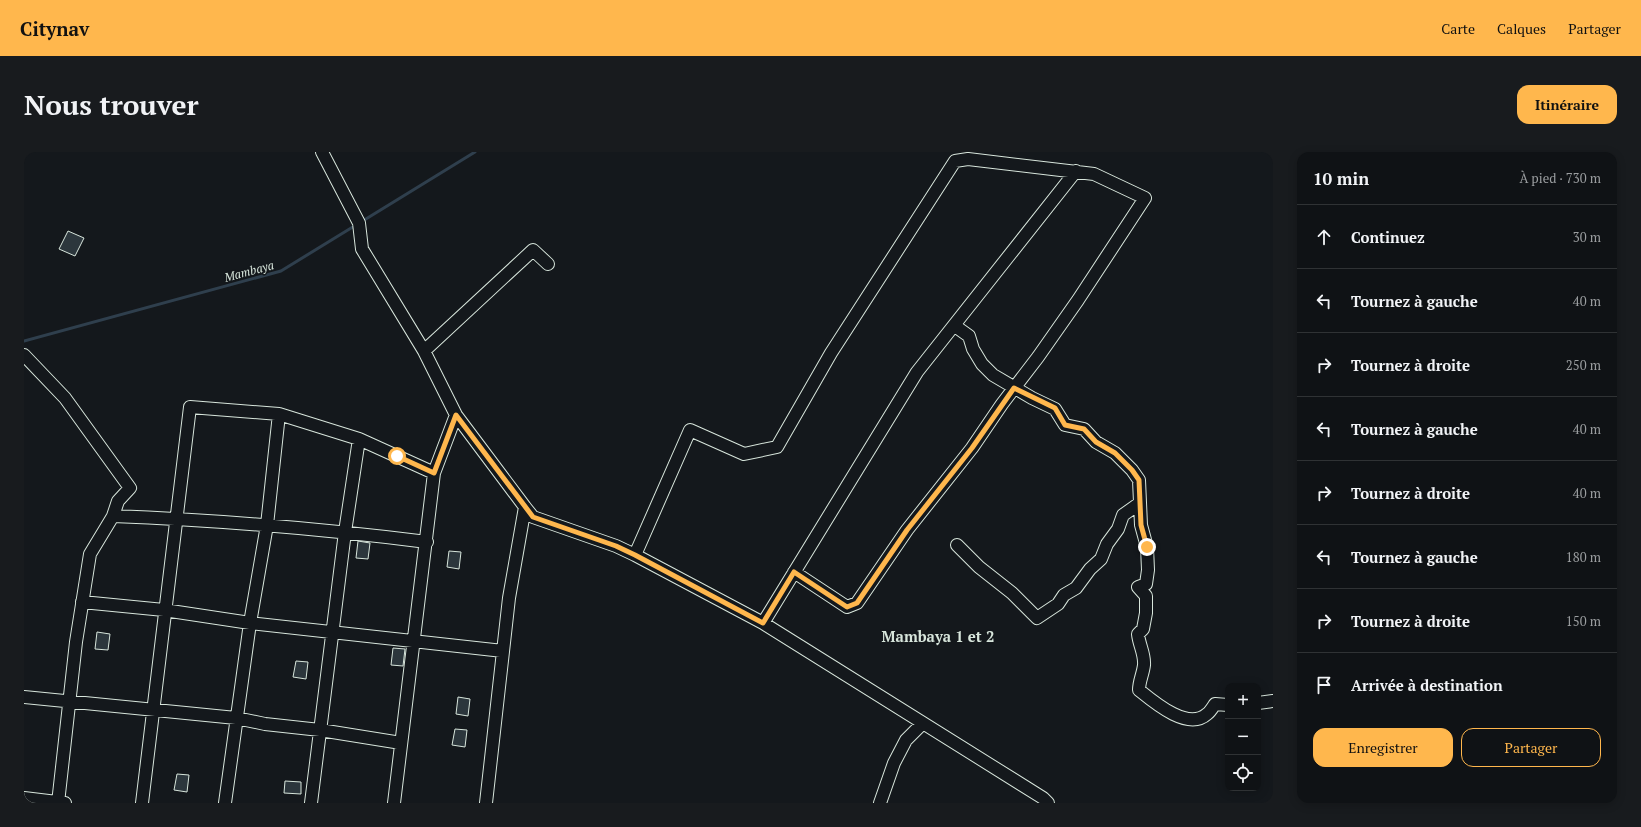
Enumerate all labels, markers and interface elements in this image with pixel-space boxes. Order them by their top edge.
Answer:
text: Citynav [20,16,89,41]
text: Carte [1441,19,1475,38]
text: Calques [1497,19,1546,38]
text: Partager [1568,19,1621,38]
button: Itinéraire [1517,85,1617,124]
text: Nous trouver [24,86,199,123]
text: 10 min [1313,167,1369,190]
text: À pied · 730 m [1520,169,1601,187]
icon: ahead [1313,226,1335,248]
text: Continuez [1351,227,1425,247]
text: 30 m [1573,228,1601,246]
water label: Mambaya [222,257,275,285]
icon: left [1313,290,1335,312]
text: Tournez à gauche [1351,291,1478,311]
text: 40 m [1573,292,1601,310]
icon: right [1313,354,1335,376]
text: Tournez à droite [1351,355,1470,375]
text: 250 m [1566,356,1601,374]
icon: left [1313,418,1335,440]
text: Tournez à gauche [1351,419,1478,439]
text: 40 m [1573,420,1601,438]
route start [388,447,406,465]
icon: right [1313,482,1335,504]
text: Tournez à droite [1351,483,1470,503]
text: 40 m [1573,484,1601,502]
route end [1138,538,1156,556]
icon: left [1313,546,1335,568]
text: Tournez à gauche [1351,547,1478,567]
text: 180 m [1566,548,1601,566]
icon: right [1313,610,1335,632]
text: Tournez à droite [1351,611,1470,631]
text: 150 m [1566,612,1601,630]
district label: Mambaya 1 et 2 [882,626,994,646]
icon: arrive [1313,674,1335,696]
text: Arrivée à destination [1351,675,1503,695]
map controls [1225,683,1261,791]
button: + [1225,683,1261,719]
button: − [1225,719,1261,755]
button: Enregistrer [1313,728,1453,767]
button: Partager [1461,728,1601,767]
button: locate [1225,755,1261,791]

